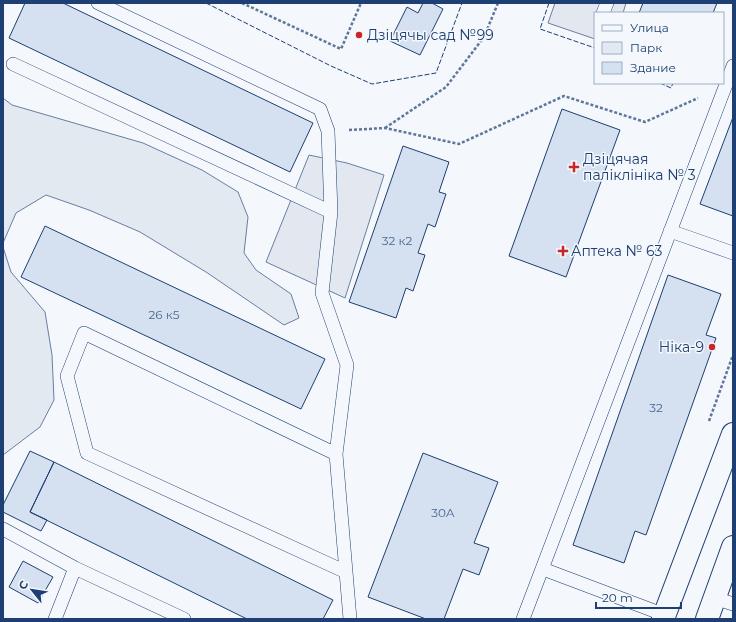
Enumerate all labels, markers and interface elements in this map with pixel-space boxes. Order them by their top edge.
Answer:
legend [594,12,724,84]
text: Улица [630,20,669,35]
place label: Дзіцячы сад №99 [367,26,494,44]
marker: Дзіцячы сад №99 [354,30,364,40]
text: Парк [630,40,662,55]
text: Здание [630,60,676,75]
place label: Дзіцячая паліклініка № 3 [583,150,696,184]
marker: Дзіцячая паліклініка № 3 [568,161,580,173]
house number: 32 к2 [382,233,412,248]
place label: Аптека № 63 [571,242,663,260]
marker: Аптека № 63 [558,246,568,256]
house number: 26 к5 [148,307,180,322]
place label: Ніка-9 [659,338,704,356]
marker: Ніка-9 [707,342,717,352]
house number: 32 [649,400,663,415]
house number: 30А [431,505,455,520]
north arrow [12,570,52,610]
text: С [15,578,31,592]
scale bar [596,584,681,610]
text: 20 m [602,590,633,605]

